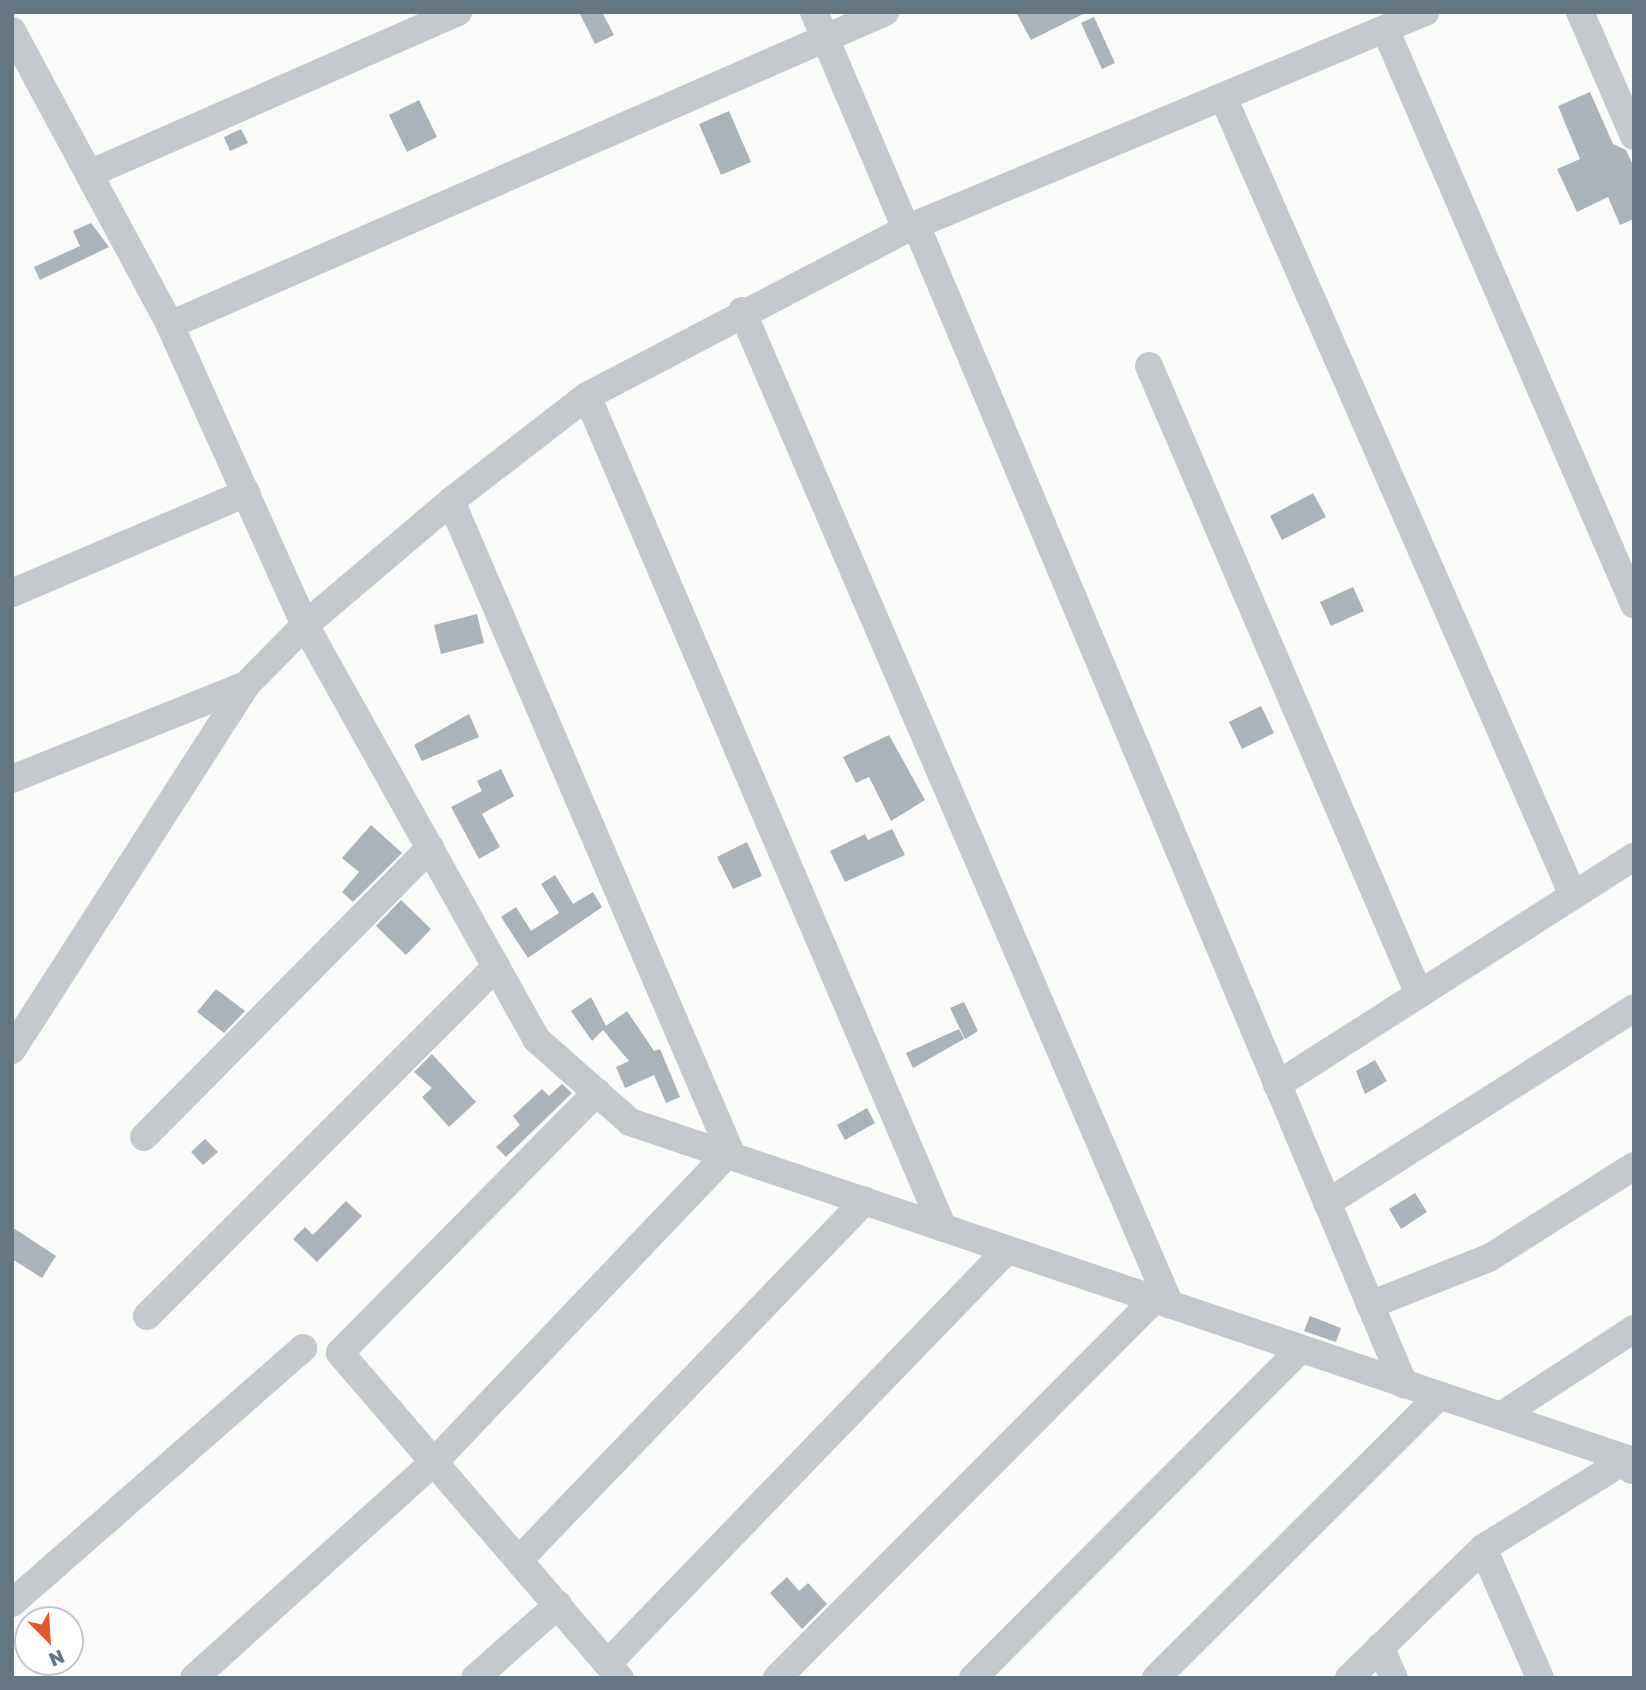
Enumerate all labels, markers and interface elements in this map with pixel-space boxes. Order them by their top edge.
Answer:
north arrow [14,1606,84,1676]
text: N [46,1645,68,1672]

